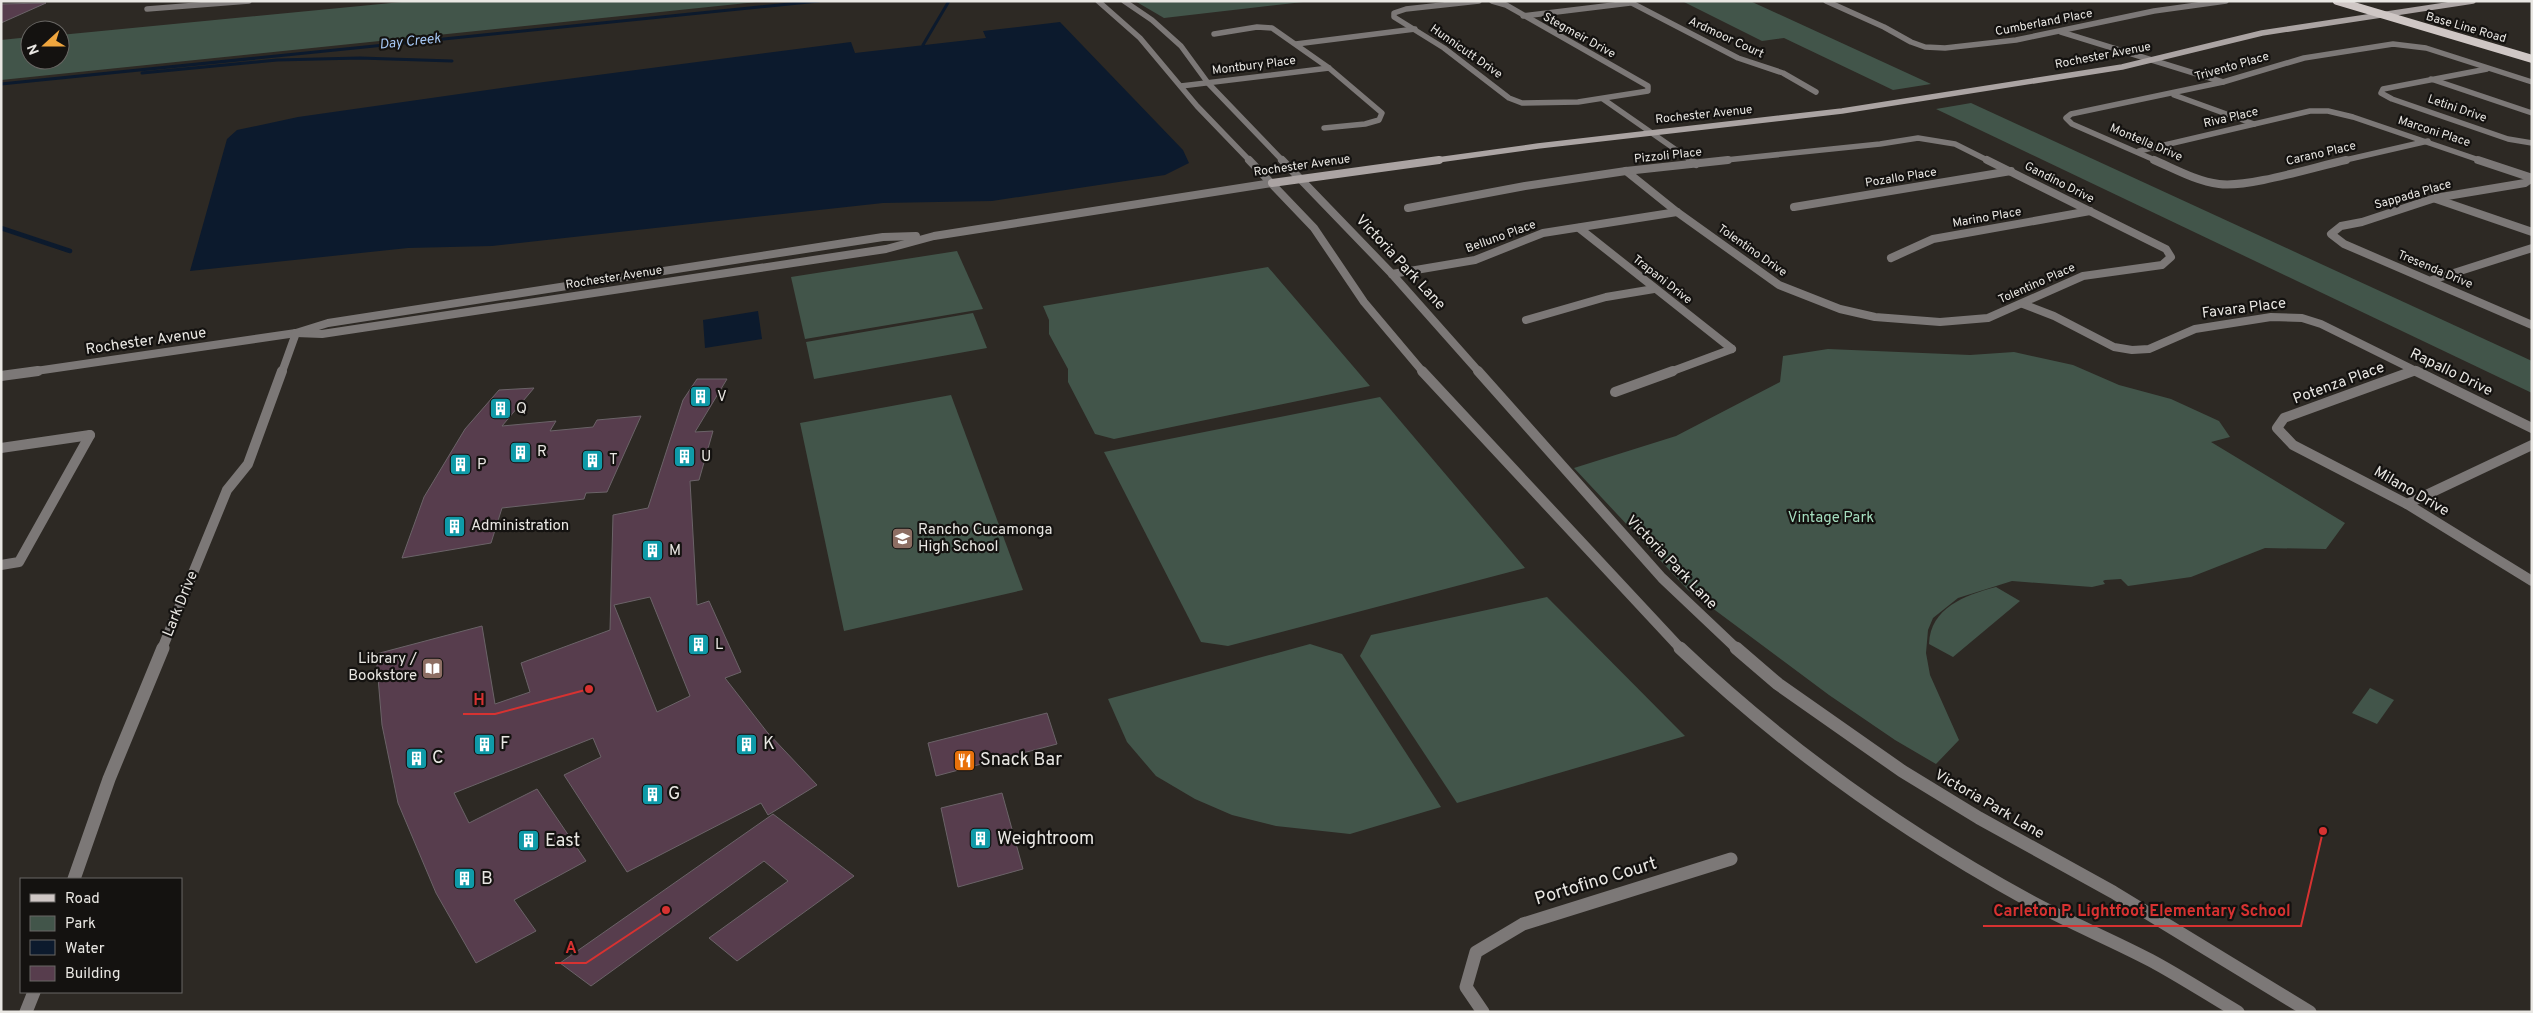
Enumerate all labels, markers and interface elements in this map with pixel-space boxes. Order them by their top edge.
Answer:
street label: Cumberland Place [1994,6,2094,40]
street label: Stegmeir Drive [1540,9,1618,63]
street label: Base Line Road [2424,9,2508,47]
street label: Ardmoor Court [1686,14,1766,62]
north arrow [20,20,70,70]
street label: Hunnicutt Drive [1427,21,1505,83]
water label: Day Creek [378,30,442,54]
street label: Rochester Avenue [2054,39,2152,73]
text: N [25,41,44,57]
street label: Trivento Place [2193,49,2271,85]
street label: Montbury Place [1211,53,1297,79]
street label: Letini Drive [2425,91,2489,127]
street label: Rochester Avenue [1655,102,1753,128]
street label: Riva Place [2202,104,2260,132]
street label: Marconi Place [2396,113,2472,151]
street label: Montella Drive [2107,120,2185,166]
street label: Carano Place [2284,138,2358,170]
street label: Pizzoli Place [1633,144,1703,168]
street label: Rochester Avenue [1253,151,1351,181]
street label: Gandino Drive [2021,159,2097,207]
street label: Pozallo Place [1864,164,1938,192]
street label: Sappada Place [2373,176,2453,214]
street label: Marino Place [1951,204,2023,232]
street label: Victoria Park Lane [1351,211,1449,315]
street label: Belluno Place [1464,217,1538,257]
street label: Tolentino Drive [1714,221,1790,281]
street label: Tresenda Drive [2395,247,2475,293]
street label: Trapani Drive [1629,252,1695,308]
street label: Tolentino Place [1996,260,2078,308]
street label: Rochester Avenue [565,262,663,294]
street label: Favara Place [2201,294,2287,324]
street label: Rochester Avenue [84,324,208,360]
street label: Rapallo Drive [2406,345,2496,401]
street label: Potenza Place [2291,359,2387,409]
building icon: V [689,385,713,409]
place label: V [717,388,727,407]
building icon: Q [488,397,512,421]
place label: Q [516,400,527,419]
building icon: R [509,440,533,464]
place label: R [537,443,547,462]
building icon: U [673,445,697,469]
building icon: T [581,448,605,472]
place label: U [701,448,711,467]
place label: T [609,451,618,470]
building icon: P [449,453,473,477]
place label: P [477,456,486,475]
street label: Milano Drive [2370,463,2452,521]
park label: Vintage Park [1788,509,1874,528]
street label: Victoria Park Lane [1621,512,1721,614]
building icon: Administration [443,514,467,538]
place label: Administration [471,517,569,536]
place label: Rancho Cucamonga High School [918,521,1053,557]
school or university icon: Rancho Cucamonga High School [890,527,914,551]
building icon: M [641,539,665,563]
place label: M [669,542,681,561]
street label: Lark Drive [159,568,203,640]
building icon: L [687,633,711,657]
place label: L [715,636,723,655]
place label: Library / Bookstore [348,650,418,686]
library icon: Library / Bookstore [421,656,445,680]
callout: H [463,683,495,714]
text: H [473,691,485,711]
building icon: F [472,732,496,756]
building icon: K [735,732,759,756]
place label: F [500,733,510,756]
place label: K [763,733,775,756]
building icon: C [404,746,428,770]
place label: C [432,747,444,770]
restaurant icon: Snack Bar [952,748,976,772]
place label: Snack Bar [980,749,1062,772]
street label: Victoria Park Lane [1931,766,2047,844]
building icon: G [640,782,664,806]
place label: G [668,783,680,806]
building icon: Weightroom [969,827,993,851]
place label: Weightroom [997,828,1094,851]
building icon: East [517,829,541,853]
place label: East [545,830,580,853]
street label: Portofino Court [1532,853,1660,911]
building icon: B [453,867,477,891]
place label: B [481,868,493,891]
legend [20,878,182,993]
text: Road [65,890,100,909]
callout: Carleton P. Lightfoot Elementary School [1983,895,2301,926]
text: Carleton P. Lightfoot Elementary School [1993,902,2291,922]
text: Park [65,915,96,934]
callout: A [555,932,586,963]
text: A [565,939,577,959]
text: Water [65,940,105,959]
text: Building [65,965,120,984]

